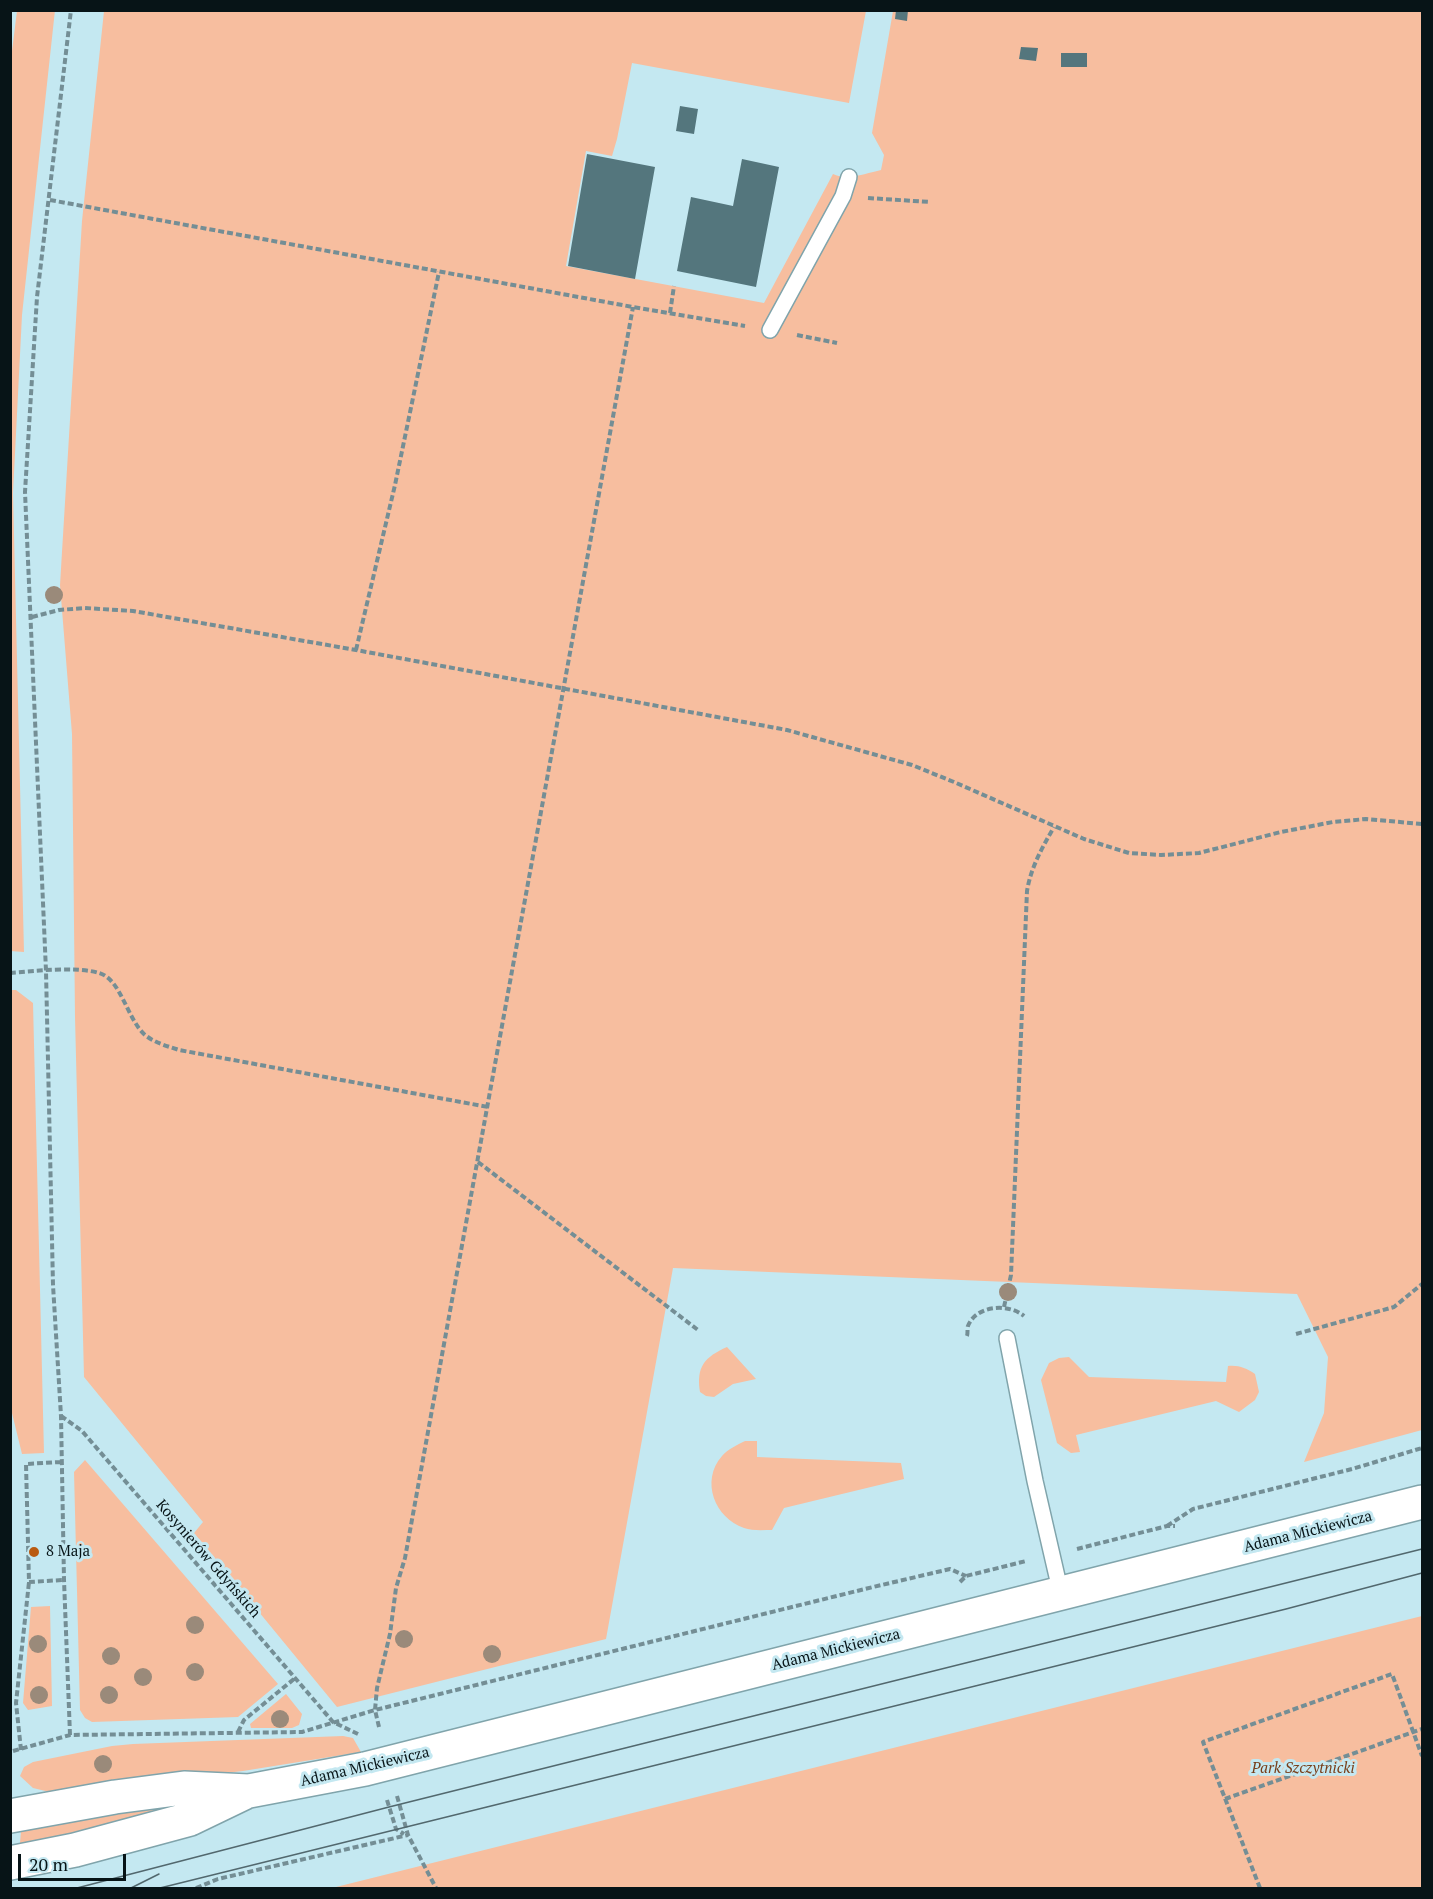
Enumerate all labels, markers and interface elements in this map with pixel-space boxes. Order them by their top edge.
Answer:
street label: Kosynierów Gdyńskich [152,1496,264,1622]
street label: Adama Mickiewicza [1242,1507,1374,1557]
place label: 8 Maja [46,1543,90,1561]
marker: 8 Maja [27,1545,41,1559]
street label: Adama Mickiewicza [770,1625,902,1675]
street label: Adama Mickiewicza [299,1743,431,1791]
park label: Park Szczytnicki [1251,1760,1355,1778]
scale bar [21,1842,129,1880]
text: 20 m [29,1852,68,1876]

